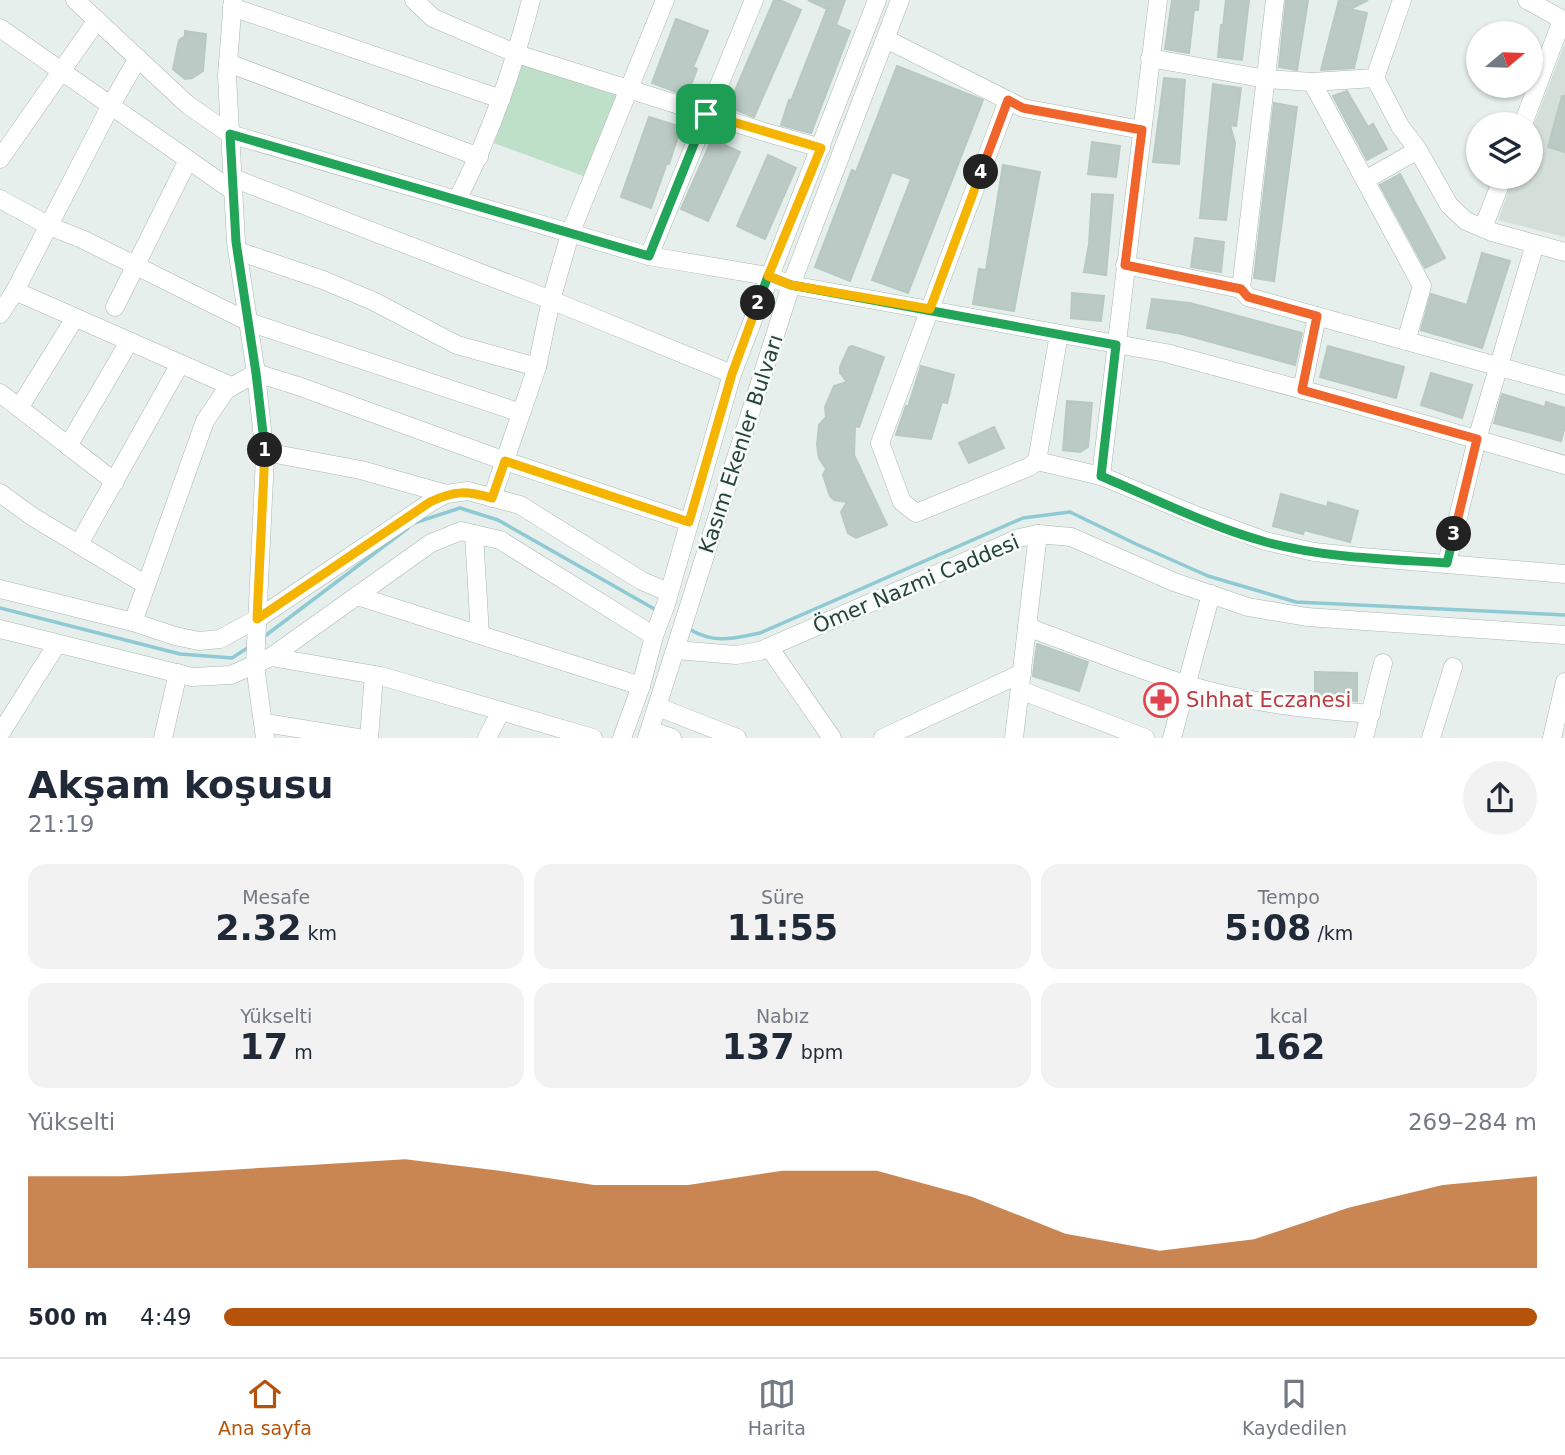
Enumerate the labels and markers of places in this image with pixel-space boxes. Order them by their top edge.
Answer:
pin [676,84,736,144]
pin: 4 [964,154,998,190]
pin: 2 [740,286,776,320]
pin: 1 [247,433,282,468]
pin: 3 [1436,516,1472,552]
pharmacy icon: Sıhhat Eczanesi [1142,681,1180,719]
place label: Sıhhat Eczanesi [1186,688,1351,712]

